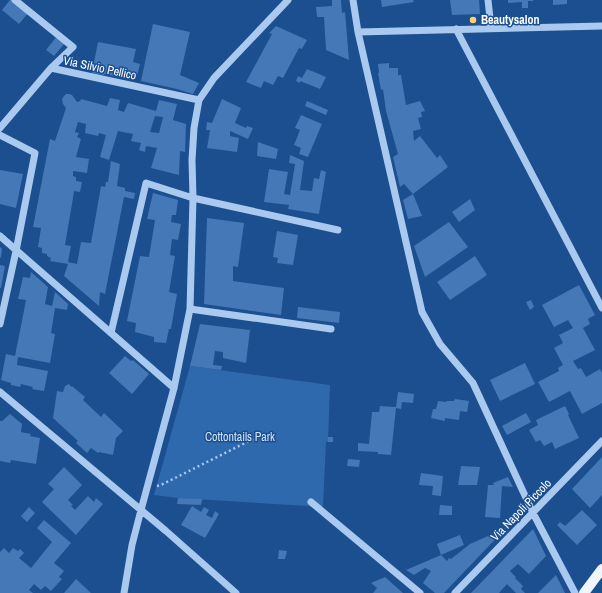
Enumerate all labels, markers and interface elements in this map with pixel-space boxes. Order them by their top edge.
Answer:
place label: Beautysalon [481,12,540,28]
marker: Beautysalon [468,15,478,25]
street label: Via Silvio Pellico [62,52,138,84]
park label: Cottontails Park [205,429,275,445]
street label: Via Napoli Piccolo [487,475,555,545]

